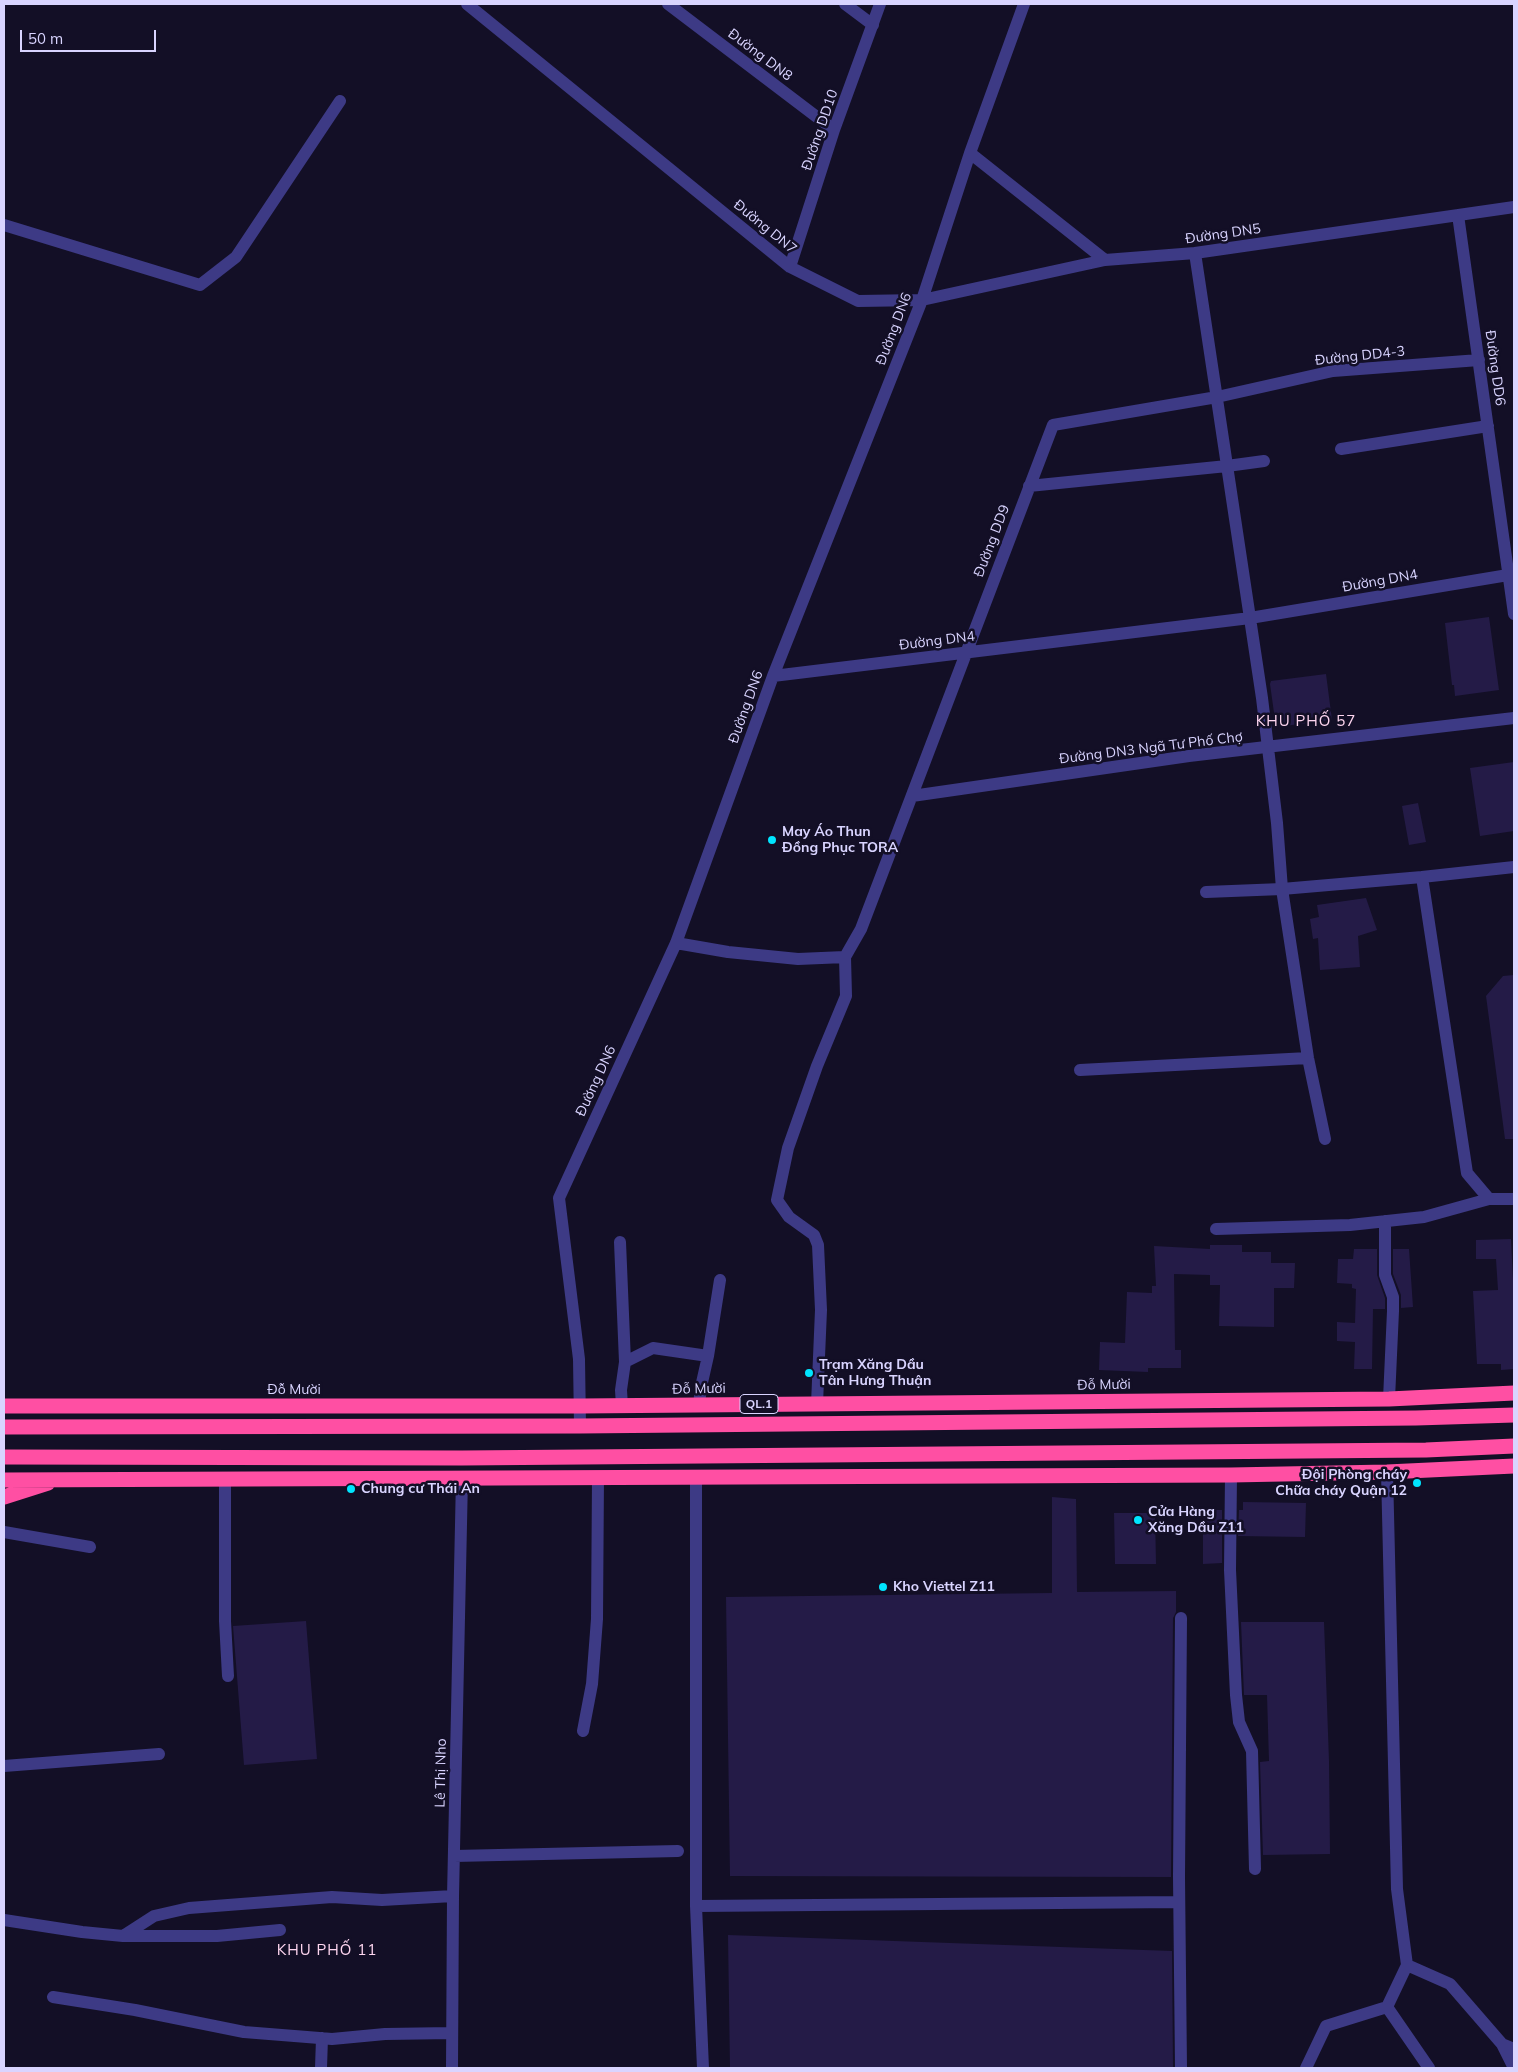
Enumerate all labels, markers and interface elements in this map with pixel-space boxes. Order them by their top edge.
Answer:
scale bar [22,20,159,52]
street label: Đường DN8 [725,25,795,85]
text: 50 m [28,29,63,48]
street label: Đường DD10 [798,87,842,173]
street label: Đường DN7 [730,197,800,257]
street label: Đường DN5 [1184,220,1262,248]
street label: Đường DN6 [873,290,915,368]
street label: Đường DD6 [1481,329,1509,407]
street label: Đường DD4-3 [1314,343,1406,369]
street label: Đường DD9 [971,502,1013,580]
street label: Đường DN4 [1341,566,1419,596]
street label: Đường DN4 [898,628,976,654]
street label: Đường DN6 [725,668,767,746]
district label: KHU PHỐ 57 [1254,712,1358,730]
street label: Đường DN3 Ngã Tư Phố Chợ [1058,728,1244,768]
place label: May Áo Thun Đồng Phục TORA [782,824,898,856]
marker: May Áo Thun Đồng Phục TORA [766,834,778,846]
street label: Đường DN6 [572,1043,620,1119]
place label: Trạm Xăng Dầu Tân Hưng Thuận [819,1357,931,1390]
marker: Trạm Xăng Dầu Tân Hưng Thuận [803,1367,815,1379]
street label: Đỗ Mười [1077,1376,1131,1394]
street label: Đỗ Mười [672,1380,726,1398]
street label: Đỗ Mười [267,1382,321,1398]
road number: QL.1 [740,1395,778,1414]
place label: Đội Phòng cháy Chữa cháy Quận 12 [1275,1467,1407,1500]
marker: Đội Phòng cháy Chữa cháy Quận 12 [1411,1477,1423,1489]
place label: Chung cư Thái An [361,1481,480,1497]
marker: Chung cư Thái An [345,1483,357,1495]
place label: Cửa Hàng Xăng Dầu Z11 [1148,1504,1244,1536]
marker: Cửa Hàng Xăng Dầu Z11 [1132,1514,1144,1526]
place label: Kho Viettel Z11 [893,1579,995,1595]
marker: Kho Viettel Z11 [877,1581,889,1593]
street label: Lê Thị Nho [432,1738,450,1808]
district label: KHU PHỐ 11 [275,1941,379,1959]

